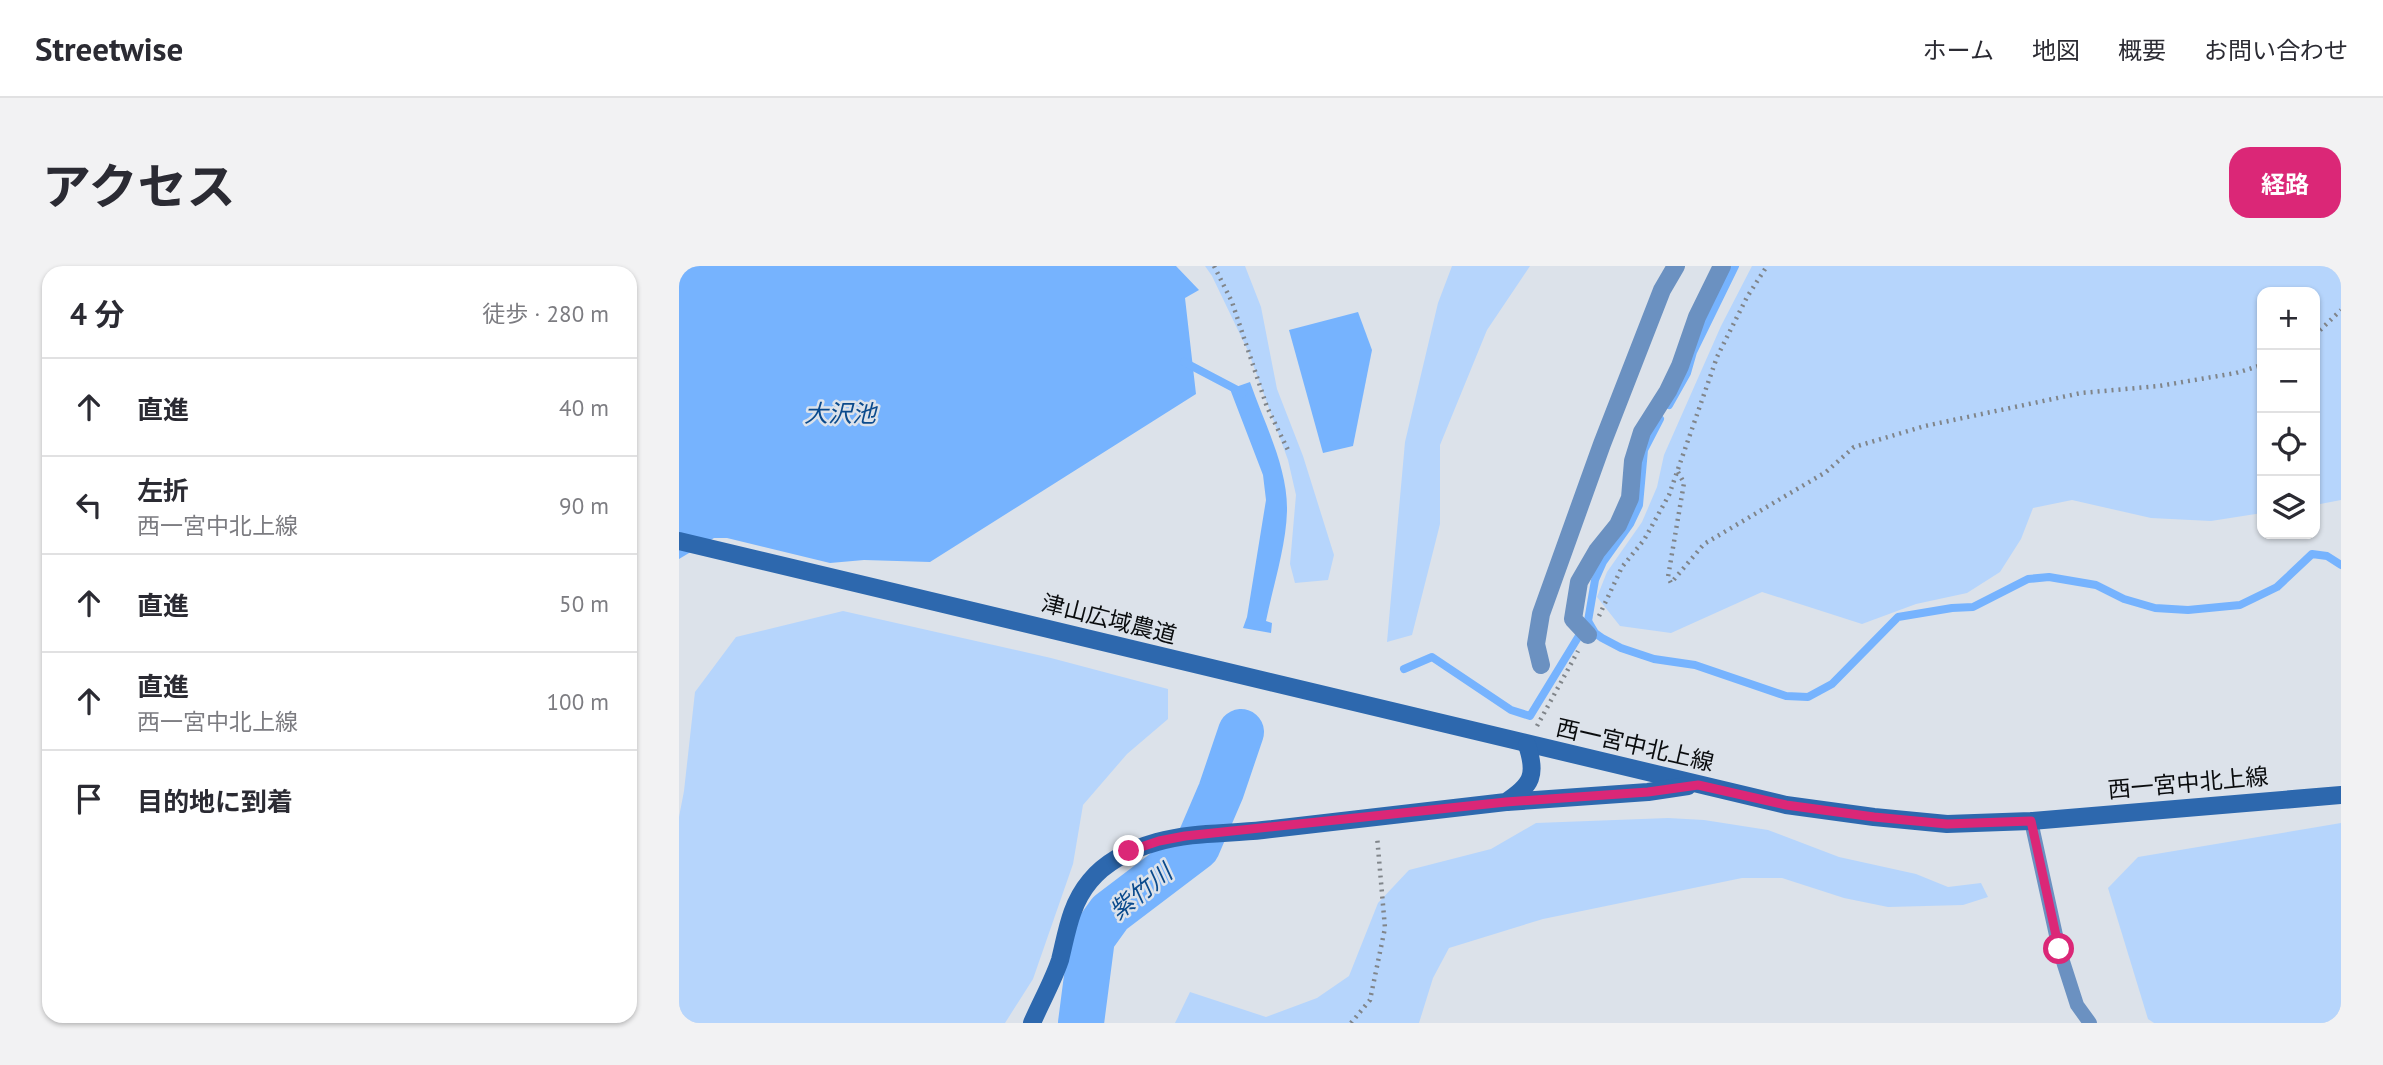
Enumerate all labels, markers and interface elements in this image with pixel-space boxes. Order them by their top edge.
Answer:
text: Streetwise [35,27,183,70]
text: ホーム [1923,35,1994,66]
text: 地図 [2032,35,2080,66]
text: 概要 [2118,35,2166,66]
text: お問い合わせ [2204,35,2348,66]
button: 経路 [2229,147,2341,218]
text: アクセス [42,154,236,218]
map controls [2257,287,2320,539]
button: + [2257,287,2320,350]
text: 4 分 [70,294,125,333]
text: 徒歩 · 280 m [482,299,609,328]
button: − [2257,350,2320,413]
icon: ahead [70,388,108,426]
text: 直進 [137,393,189,426]
text: 40 m [559,393,609,422]
water label: 大沢池 [804,398,878,429]
button: locate [2257,413,2320,476]
text: 左折 [137,474,189,507]
button: layers [2257,476,2320,539]
icon: left [70,486,108,524]
text: 90 m [559,491,609,520]
text: 西一宮中北上線 [137,511,298,540]
icon: ahead [70,584,108,622]
street label: 津山広域農道 [1039,588,1180,649]
text: 直進 [137,589,189,622]
text: 50 m [559,589,609,618]
text: 直進 [137,670,189,703]
icon: ahead [70,682,108,720]
text: 100 m [547,687,609,716]
text: 西一宮中北上線 [137,707,298,736]
street label: 西一宮中北上線 [1553,712,1717,777]
street label: 西一宮中北上線 [2106,761,2269,804]
icon: arrive [70,780,108,818]
text: 目的地に到着 [137,785,293,818]
route end [1113,835,1144,866]
water label: 紫竹川 [1103,855,1181,926]
route start [2043,933,2074,964]

